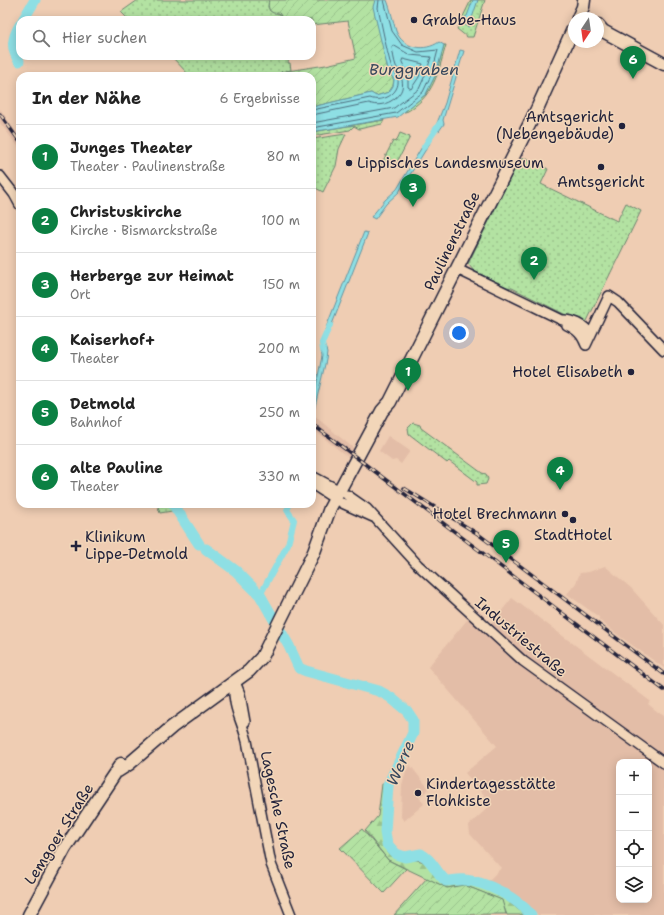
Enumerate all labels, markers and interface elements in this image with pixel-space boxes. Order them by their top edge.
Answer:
place label: Grabbe-Haus [422,10,517,30]
north arrow [568,12,604,48]
marker: Grabbe-Haus [409,15,419,25]
search box [16,16,316,60]
icon: search [30,27,52,49]
text: Hier suchen [62,28,147,48]
pin: 6 [620,46,646,79]
water label: Burggraben [369,59,459,80]
text: In der Nähe [32,87,141,109]
text: 6 Ergebnisse [220,90,300,107]
place label: Amtsgericht (Nebengebäude) [496,107,614,144]
marker: Amtsgericht (Nebengebäude) [617,121,627,131]
text: Junges Theater [70,138,193,158]
text: 1 [42,148,48,165]
text: 80 m [266,148,300,165]
place label: Lippisches Landesmuseum [357,153,544,173]
text: Theater · Paulinenstraße [70,158,225,175]
marker: Lippisches Landesmuseum [344,158,354,168]
marker: Amtsgericht [596,162,606,172]
place label: Amtsgericht [557,172,645,192]
pin: 3 [400,174,426,207]
street label: Paulinenstraße [419,188,485,294]
text: Christuskirche [70,202,182,222]
text: 2 [40,212,50,229]
text: 100 m [261,212,300,229]
text: Kirche · Bismarckstraße [70,222,218,239]
pin: 2 [521,247,547,280]
text: Herberge zur Heimat [70,266,234,286]
text: 3 [40,276,50,293]
text: 150 m [262,276,300,293]
text: Ort [70,286,91,303]
your location [449,323,469,343]
text: Kaiserhof+ [70,330,155,350]
text: 4 [40,340,50,357]
text: 200 m [258,340,300,357]
text: Theater [70,350,119,367]
pin: 1 [395,358,421,391]
place label: Hotel Elisabeth [512,362,623,382]
marker: Hotel Elisabeth [626,367,636,377]
text: Detmold [70,394,135,414]
text: 5 [41,404,49,421]
text: 250 m [259,404,300,421]
text: Bahnhof [70,414,122,431]
pin: 4 [547,457,573,490]
text: alte Pauline [70,458,163,478]
text: 6 [40,468,50,485]
text: 330 m [258,468,300,485]
text: Theater [70,478,119,495]
place label: Hotel Brechmann [433,504,557,524]
marker: Hotel Brechmann [560,509,570,519]
marker: StadtHotel [568,515,578,525]
place label: StadtHotel [534,525,613,545]
place label: Klinikum Lippe-Detmold [85,527,189,564]
pin: 5 [493,530,519,563]
marker: Klinikum Lippe-Detmold [70,540,82,552]
street label: Industriestraße [471,593,571,681]
water label: Werre [382,737,419,789]
street label: Lagesche Straße [256,749,300,871]
map controls [616,759,652,903]
button: + [616,759,652,795]
place label: Kindertagesstätte Flohkiste [426,774,556,811]
street label: Lemgoer Straße [20,780,98,888]
marker: Kindertagesstätte Flohkiste [413,788,423,798]
button: − [616,795,652,831]
button: locate [616,831,652,867]
button: layers [616,867,652,903]

